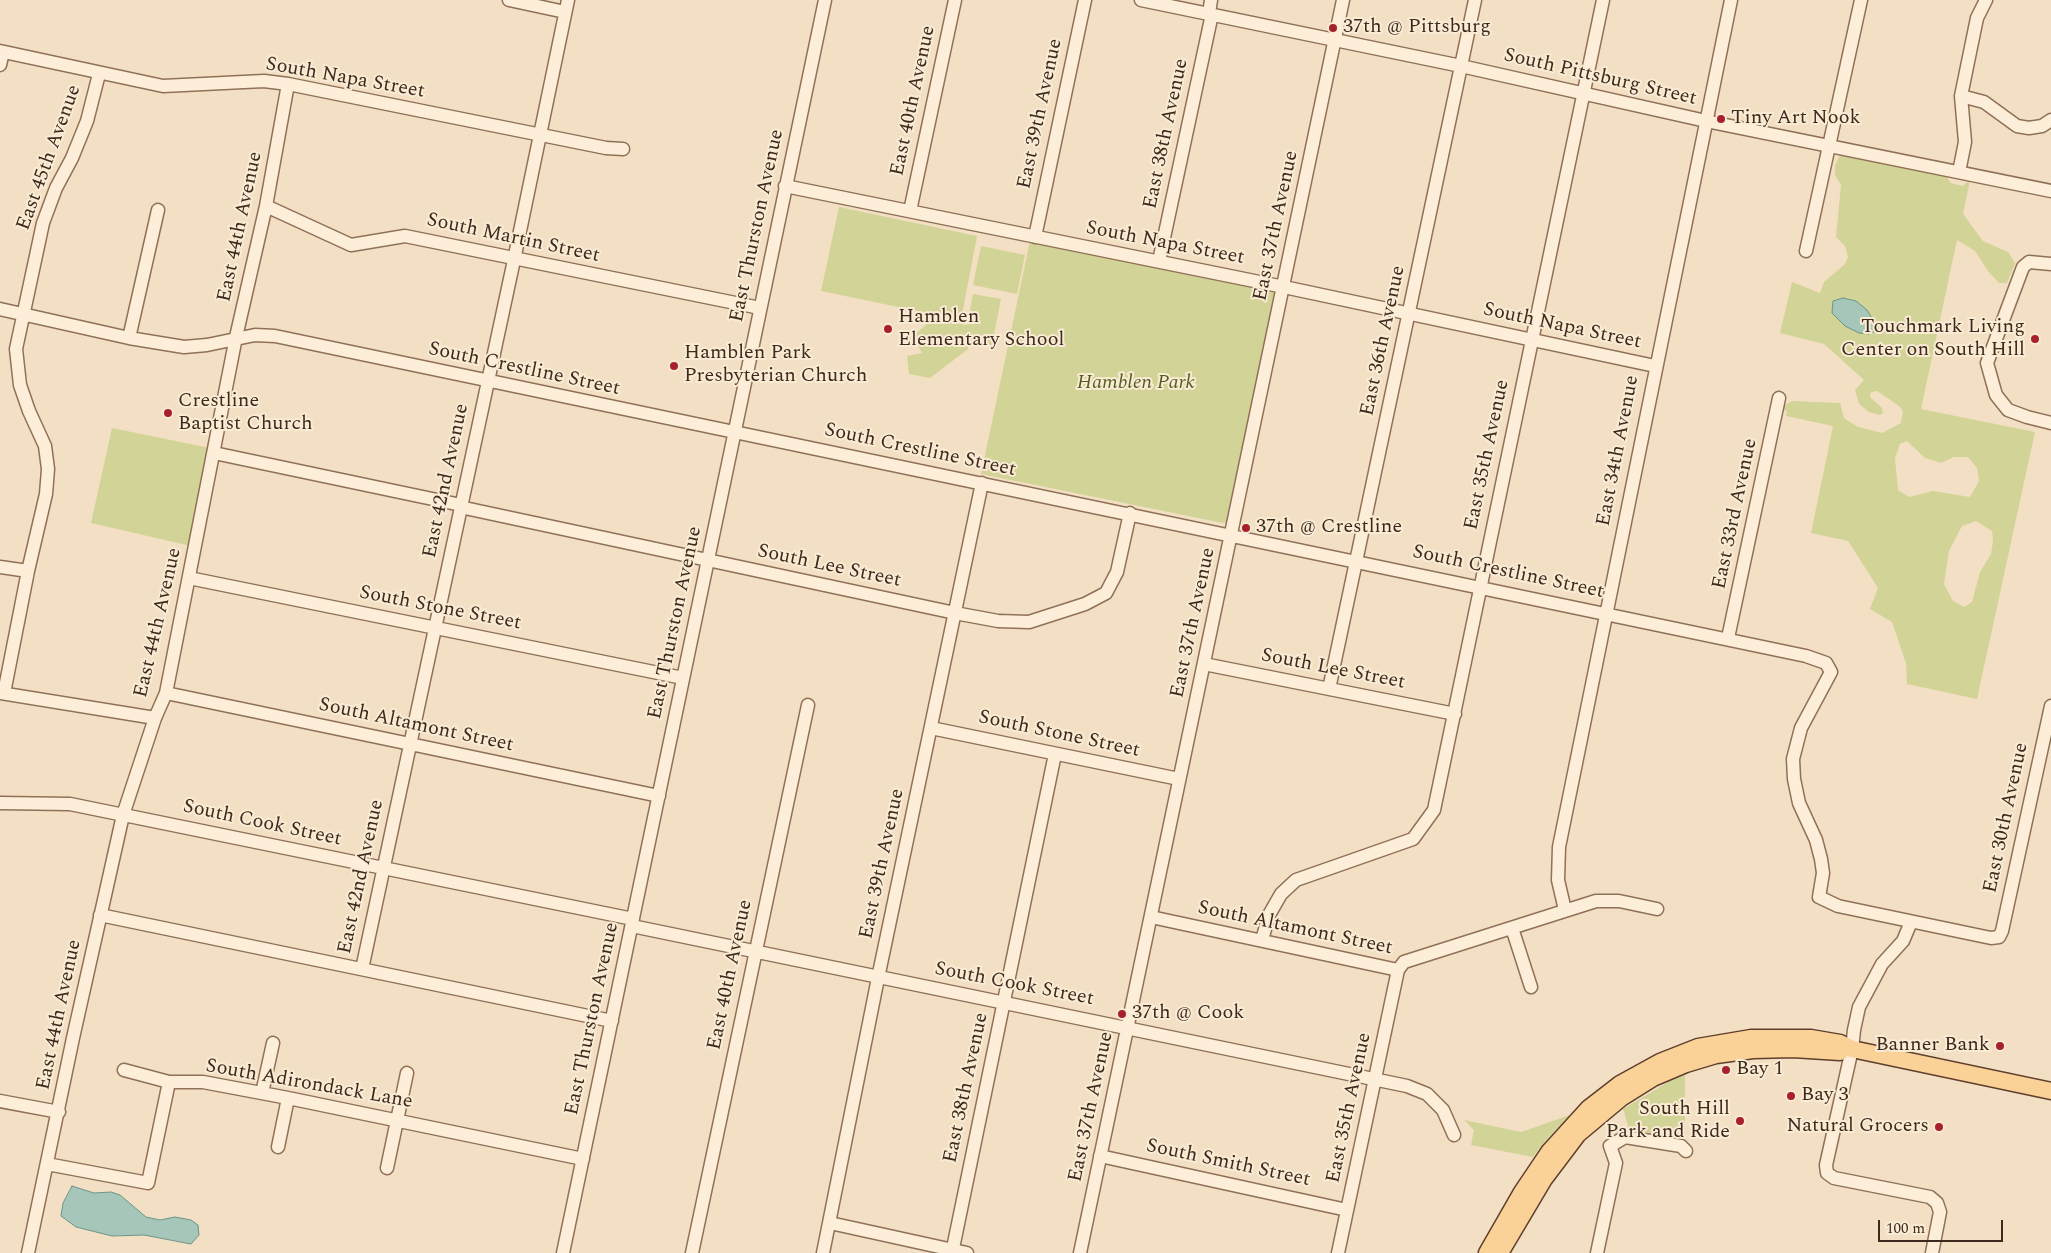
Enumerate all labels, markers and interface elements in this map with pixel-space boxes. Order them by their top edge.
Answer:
place label: 37th @ Pittsburg [1343,16,1491,40]
marker: 37th @ Pittsburg [1327,22,1339,34]
street label: East 40th Avenue [886,24,942,178]
street label: East 39th Avenue [1013,37,1069,191]
street label: South Pittsburg Street [1501,44,1699,112]
street label: South Napa Street [264,53,426,105]
street label: East 38th Avenue [1139,57,1195,211]
street label: East 45th Avenue [13,82,87,234]
place label: Tiny Art Nook [1731,107,1861,131]
marker: Tiny Art Nook [1715,113,1727,125]
street label: East Thurston Avenue [726,127,790,325]
street label: East 37th Avenue [1249,149,1305,303]
street label: East 44th Avenue [213,150,269,304]
street label: South Martin Street [424,209,602,269]
street label: South Napa Street [1084,217,1246,271]
street label: East 36th Avenue [1356,264,1412,418]
street label: South Napa Street [1481,299,1643,355]
place label: Hamblen Elementary School [898,306,1064,353]
place label: Touchmark Living Center on South Hill [1841,316,2025,363]
marker: Hamblen Elementary School [882,323,894,335]
marker: Touchmark Living Center on South Hill [2029,333,2041,345]
street label: South Crestline Street [426,338,622,402]
place label: Hamblen Park Presbyterian Church [684,342,867,389]
marker: Hamblen Park Presbyterian Church [668,360,680,372]
park label: Hamblen Park [1077,372,1195,396]
street label: East 34th Avenue [1593,374,1645,528]
street label: East 35th Avenue [1460,378,1516,532]
place label: Crestline Baptist Church [178,390,313,437]
street label: East 42nd Avenue [419,402,475,560]
marker: Crestline Baptist Church [162,407,174,419]
street label: South Crestline Street [822,419,1018,483]
street label: East 33rd Avenue [1708,436,1764,592]
place label: 37th @ Crestline [1256,516,1402,540]
marker: 37th @ Crestline [1240,522,1252,534]
street label: East Thurston Avenue [644,524,708,722]
street label: South Lee Street [755,540,903,594]
street label: South Crestline Street [1410,541,1606,605]
street label: East 44th Avenue [130,546,188,700]
street label: East 37th Avenue [1166,546,1222,700]
street label: South Stone Street [357,582,523,636]
street label: South Lee Street [1259,644,1407,696]
street label: South Altamont Street [316,694,516,758]
street label: South Stone Street [976,706,1142,764]
street label: East 30th Avenue [1979,741,2035,895]
street label: East 39th Avenue [855,787,911,941]
street label: South Cook Street [180,795,344,853]
street label: East 42nd Avenue [334,798,390,956]
street label: South Altamont Street [1195,897,1395,961]
street label: East 40th Avenue [703,898,759,1052]
street label: East Thurston Avenue [561,920,625,1118]
street label: East 44th Avenue [32,938,88,1092]
street label: South Cook Street [932,958,1096,1012]
place label: 37th @ Cook [1132,1002,1244,1026]
marker: 37th @ Cook [1116,1008,1128,1020]
street label: East 38th Avenue [939,1011,995,1165]
street label: East 37th Avenue [1064,1030,1120,1184]
street label: East 35th Avenue [1322,1031,1378,1185]
place label: Banner Bank [1875,1034,1990,1058]
marker: Banner Bank [1994,1040,2006,1052]
street label: South Adirondack Lane [204,1055,414,1115]
place label: Bay 1 [1736,1058,1783,1082]
marker: Bay 1 [1720,1064,1732,1076]
place label: Bay 3 [1801,1084,1848,1108]
marker: Bay 3 [1785,1090,1797,1102]
place label: South Hill Park and Ride [1606,1098,1730,1145]
marker: South Hill Park and Ride [1734,1115,1746,1127]
place label: Natural Grocers [1786,1115,1929,1139]
marker: Natural Grocers [1933,1121,1945,1133]
street label: South Smith Street [1144,1135,1312,1193]
scale bar [1881,1210,2006,1242]
text: 100 m [1886,1217,1925,1240]

